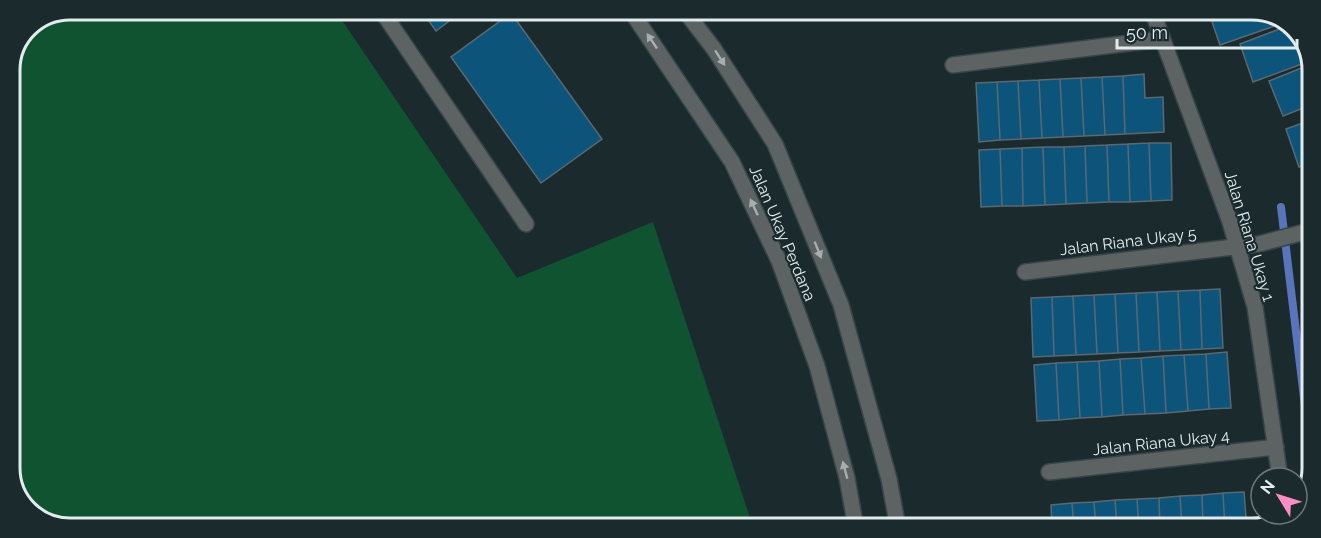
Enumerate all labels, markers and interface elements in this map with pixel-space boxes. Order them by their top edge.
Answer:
scale bar [1117,12,1297,50]
text: 50 m [1126,22,1168,43]
one-way arrow [646,33,657,50]
one-way arrow [714,50,725,67]
street label: Jalan Ukay Perdana [745,163,820,304]
street label: Jalan Riana Ukay 1 [1221,169,1278,304]
one-way arrow [749,199,758,216]
street label: Jalan Riana Ukay 5 [1059,224,1198,259]
one-way arrow [813,241,823,259]
street label: Jalan Riana Ukay 4 [1092,426,1231,459]
one-way arrow [840,461,850,479]
north arrow [1249,466,1309,526]
text: N [1256,476,1279,498]

